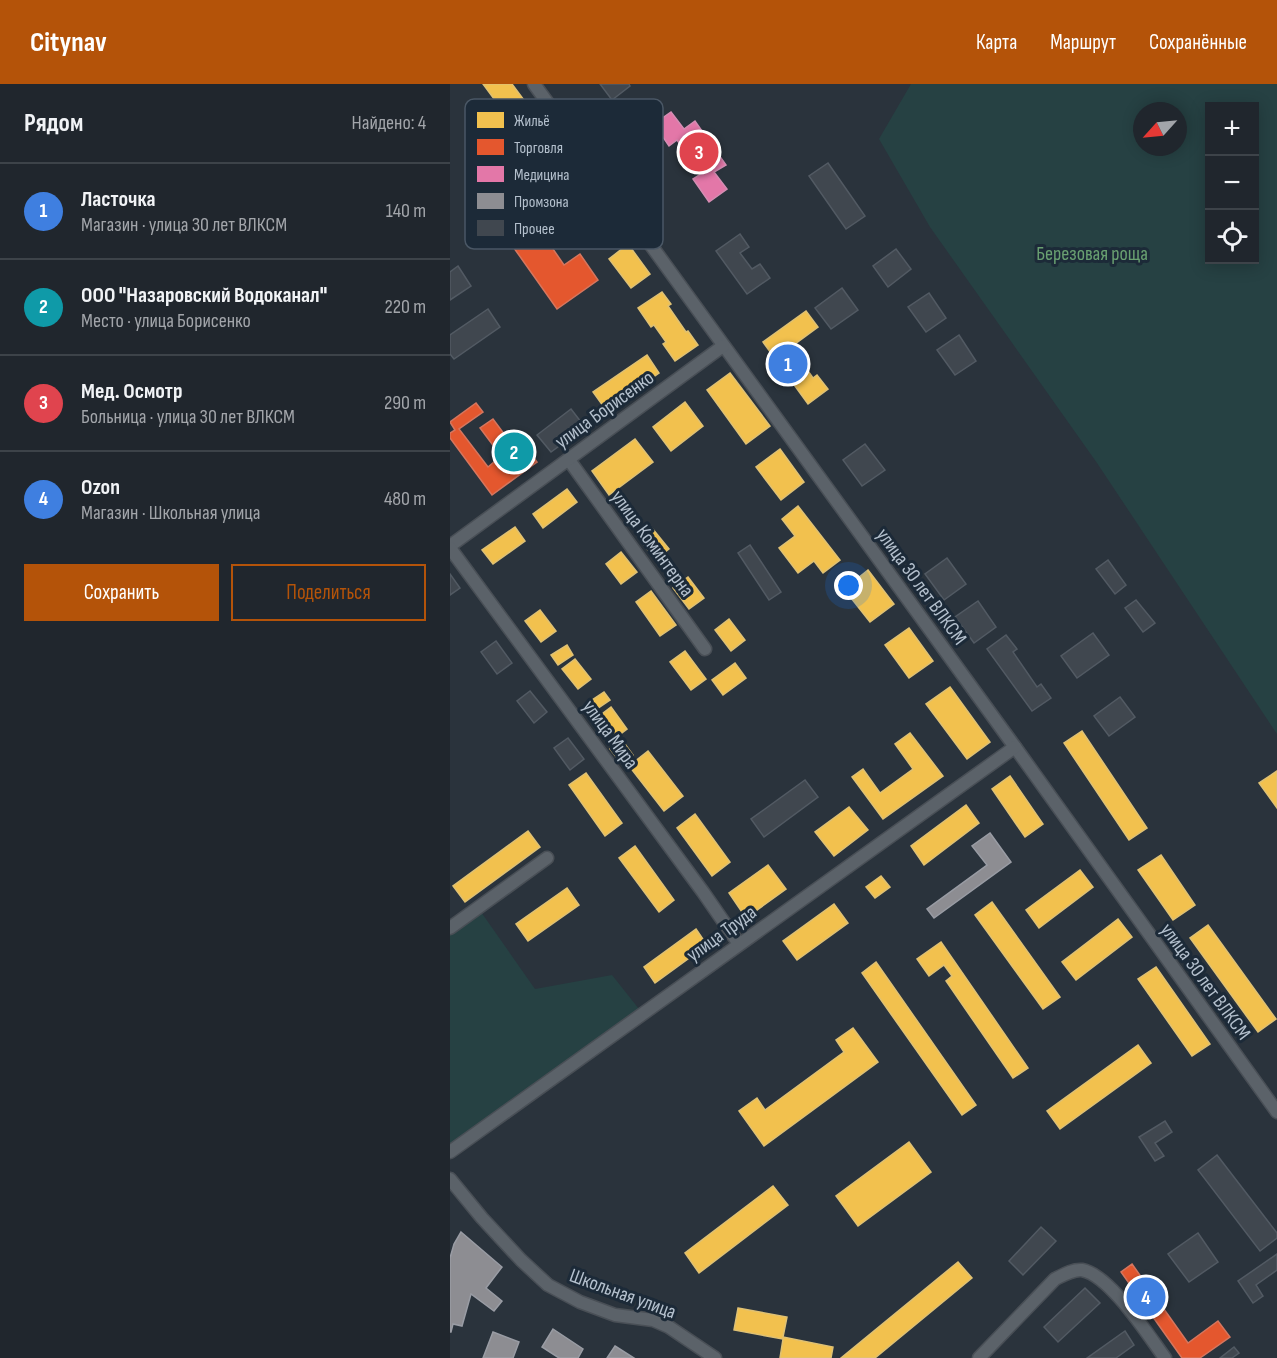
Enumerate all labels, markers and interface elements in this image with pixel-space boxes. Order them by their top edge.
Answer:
text: Citynav [30,26,107,59]
text: Карта [976,30,1017,55]
text: Маршрут [1050,30,1116,55]
text: Сохранённые [1149,30,1247,55]
legend [465,99,663,249]
north arrow [1133,102,1187,156]
map controls [1205,102,1259,264]
button: + [1205,102,1259,156]
text: Рядом [24,108,83,139]
text: Найдено: 4 [352,111,426,135]
text: Жильё [514,112,550,131]
pin: 3 [680,130,718,174]
text: Торговля [514,139,563,158]
button: − [1205,156,1259,210]
text: Медицина [514,166,570,185]
text: Ласточка [81,186,156,213]
text: Промзона [514,193,569,212]
text: 1 [40,199,47,223]
text: 140 m [386,199,426,223]
button: locate [1205,210,1259,264]
text: Магазин · улица 30 лет ВЛКСМ [81,213,287,237]
text: Прочее [514,220,555,239]
park label: Березовая роща [1036,242,1148,266]
text: ООО "Назаровский Водоканал" [81,282,327,309]
text: 2 [39,295,48,319]
text: 220 m [385,295,426,319]
text: Место · улица Борисенко [81,309,251,333]
pin: 1 [768,342,808,386]
street label: улица Борисенко [550,366,659,454]
text: Мед. Осмотр [81,378,182,405]
text: 3 [39,391,48,415]
text: 290 m [384,391,426,415]
text: Больница · улица 30 лет ВЛКСМ [81,405,295,429]
pin: 2 [494,430,534,475]
text: Ozon [81,474,120,501]
street label: улица Коминтерна [606,486,699,601]
text: 4 [39,487,48,511]
text: 480 m [384,487,426,511]
text: Магазин · Школьная улица [81,501,260,525]
street label: улица 30 лет ВЛКСМ [871,524,972,650]
button: Сохранить [24,564,219,621]
button: Поделиться [231,564,426,621]
your location [834,571,863,600]
street label: улица Мира [577,696,643,774]
street label: улица Труда [682,900,761,967]
street label: улица 30 лет ВЛКСМ [1155,919,1256,1045]
street label: Школьная улица [566,1264,679,1324]
pin: 4 [1126,1274,1166,1320]

